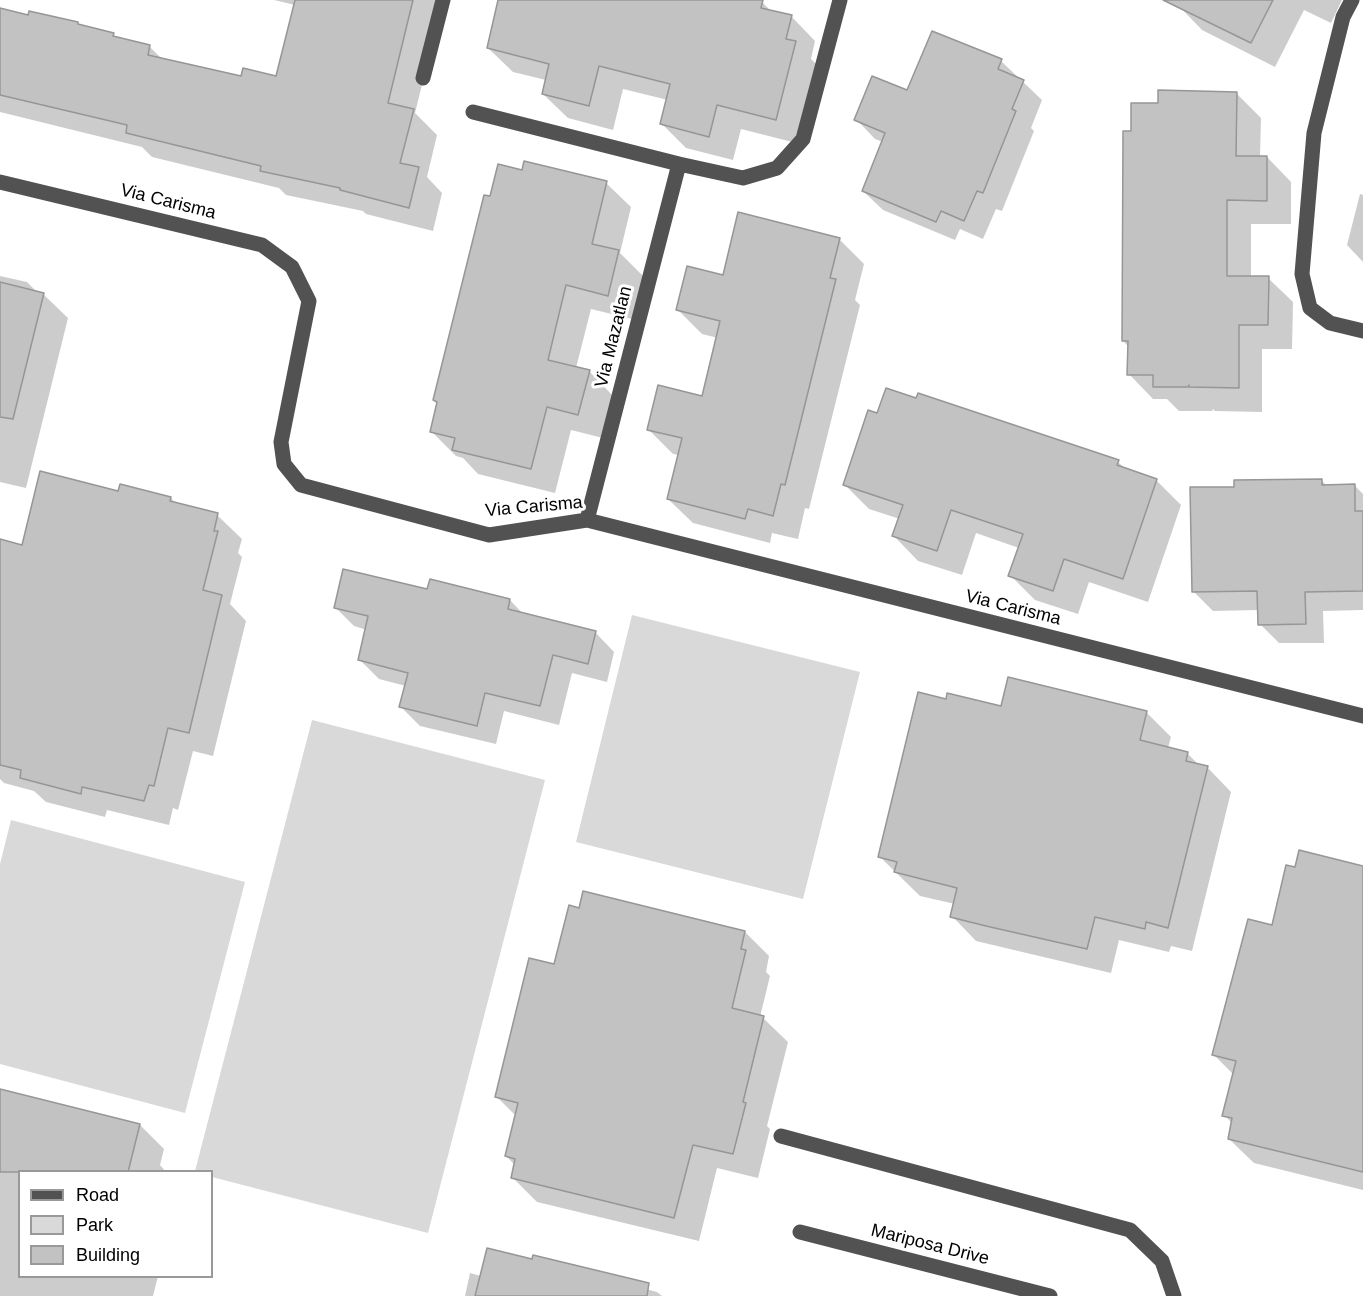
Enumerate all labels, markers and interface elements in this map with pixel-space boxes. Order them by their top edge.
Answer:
street label: Via Carisma [118,180,218,224]
street label: Via Mazatlan [591,284,637,390]
street label: Via Carisma [484,492,584,522]
street label: Via Carisma [963,586,1063,630]
legend [18,1170,213,1278]
text: Road [76,1185,119,1205]
text: Park [76,1215,113,1235]
street label: Mariposa Drive [869,1220,991,1270]
text: Building [76,1245,140,1265]

